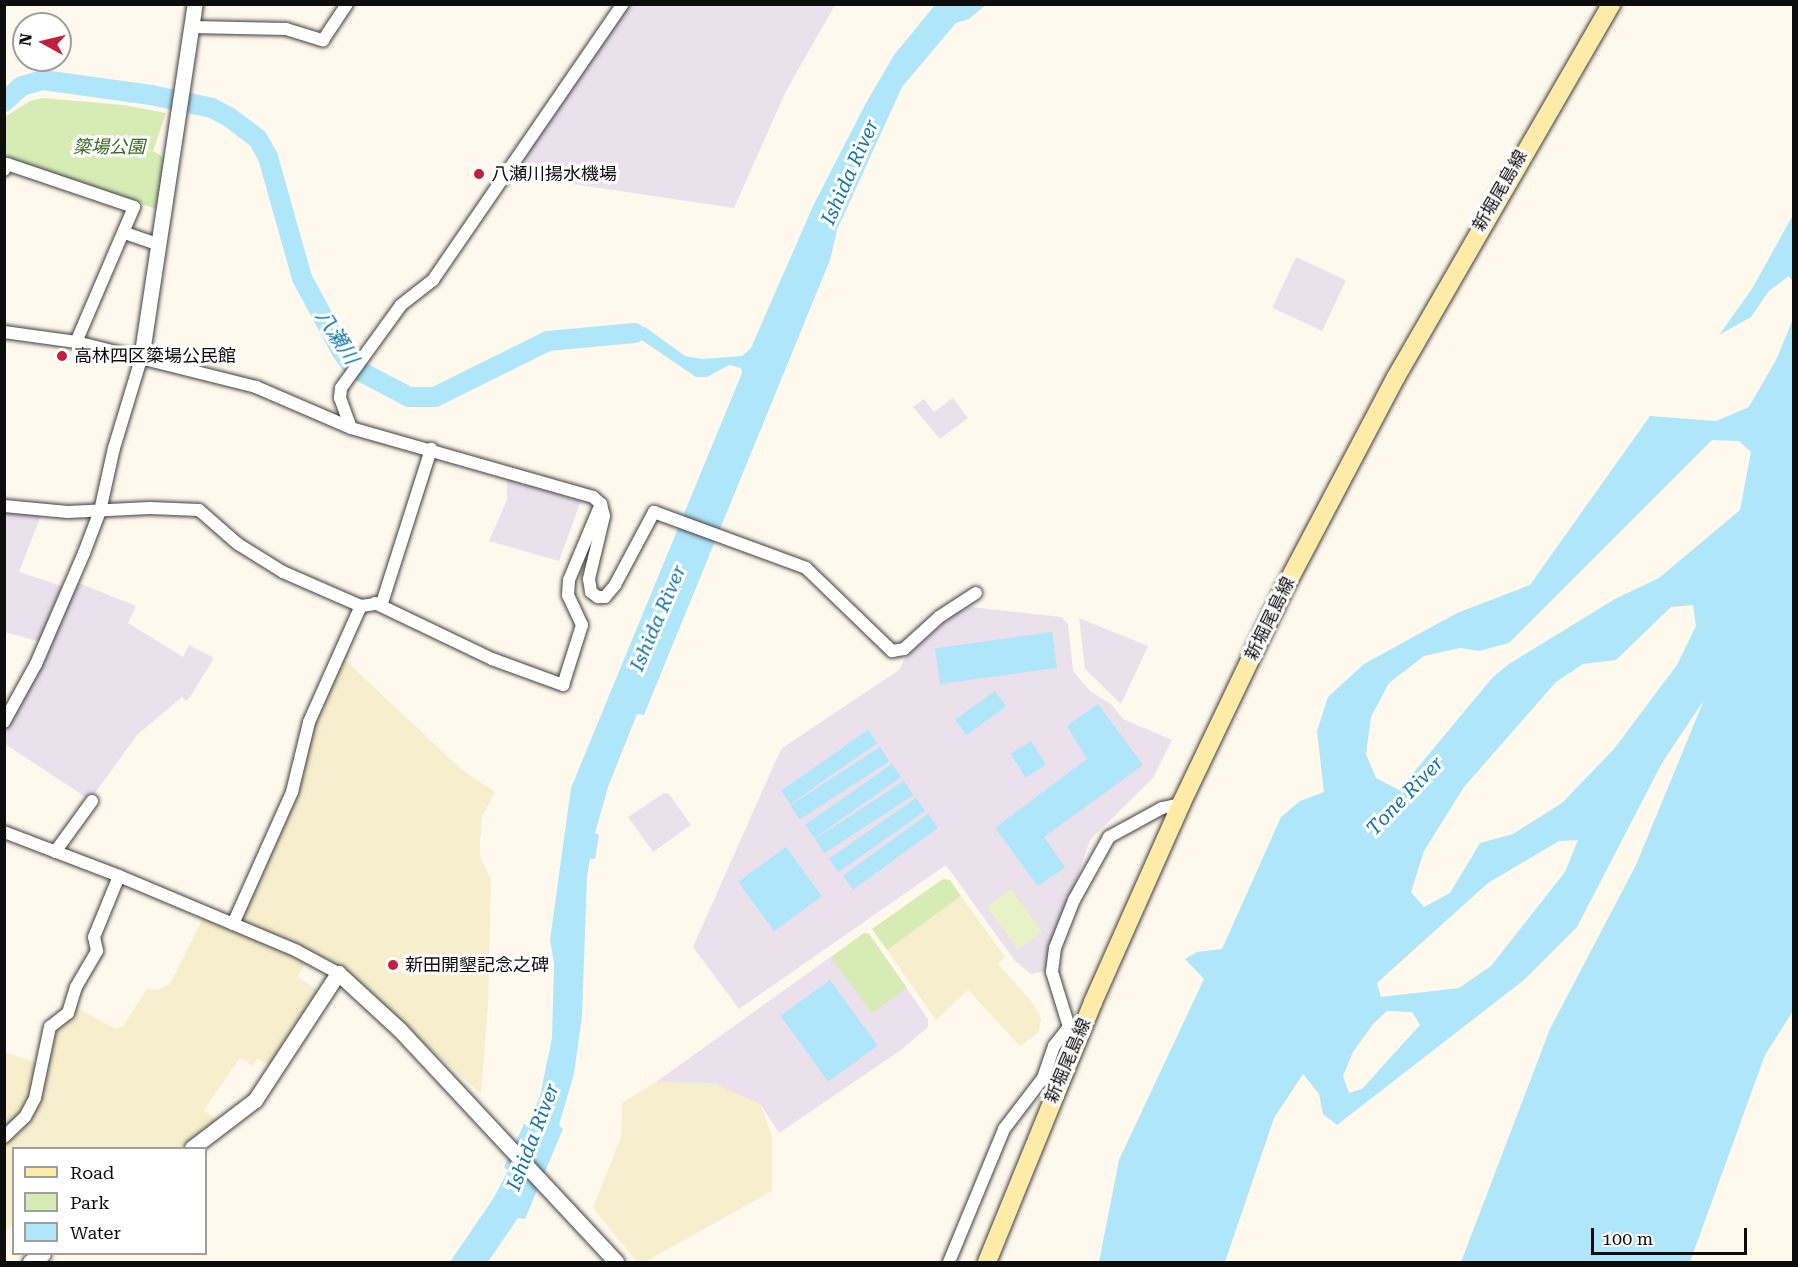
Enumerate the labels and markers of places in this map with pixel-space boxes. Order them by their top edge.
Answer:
place label: 八瀬川揚水機場 [491,163,617,185]
marker: 八瀬川揚水機場 [472,167,486,181]
place label: 高林四区簗場公民館 [74,345,236,367]
marker: 高林四区簗場公民館 [55,349,69,363]
place label: 新田開墾記念之碑 [405,954,549,976]
marker: 新田開墾記念之碑 [386,958,400,972]

